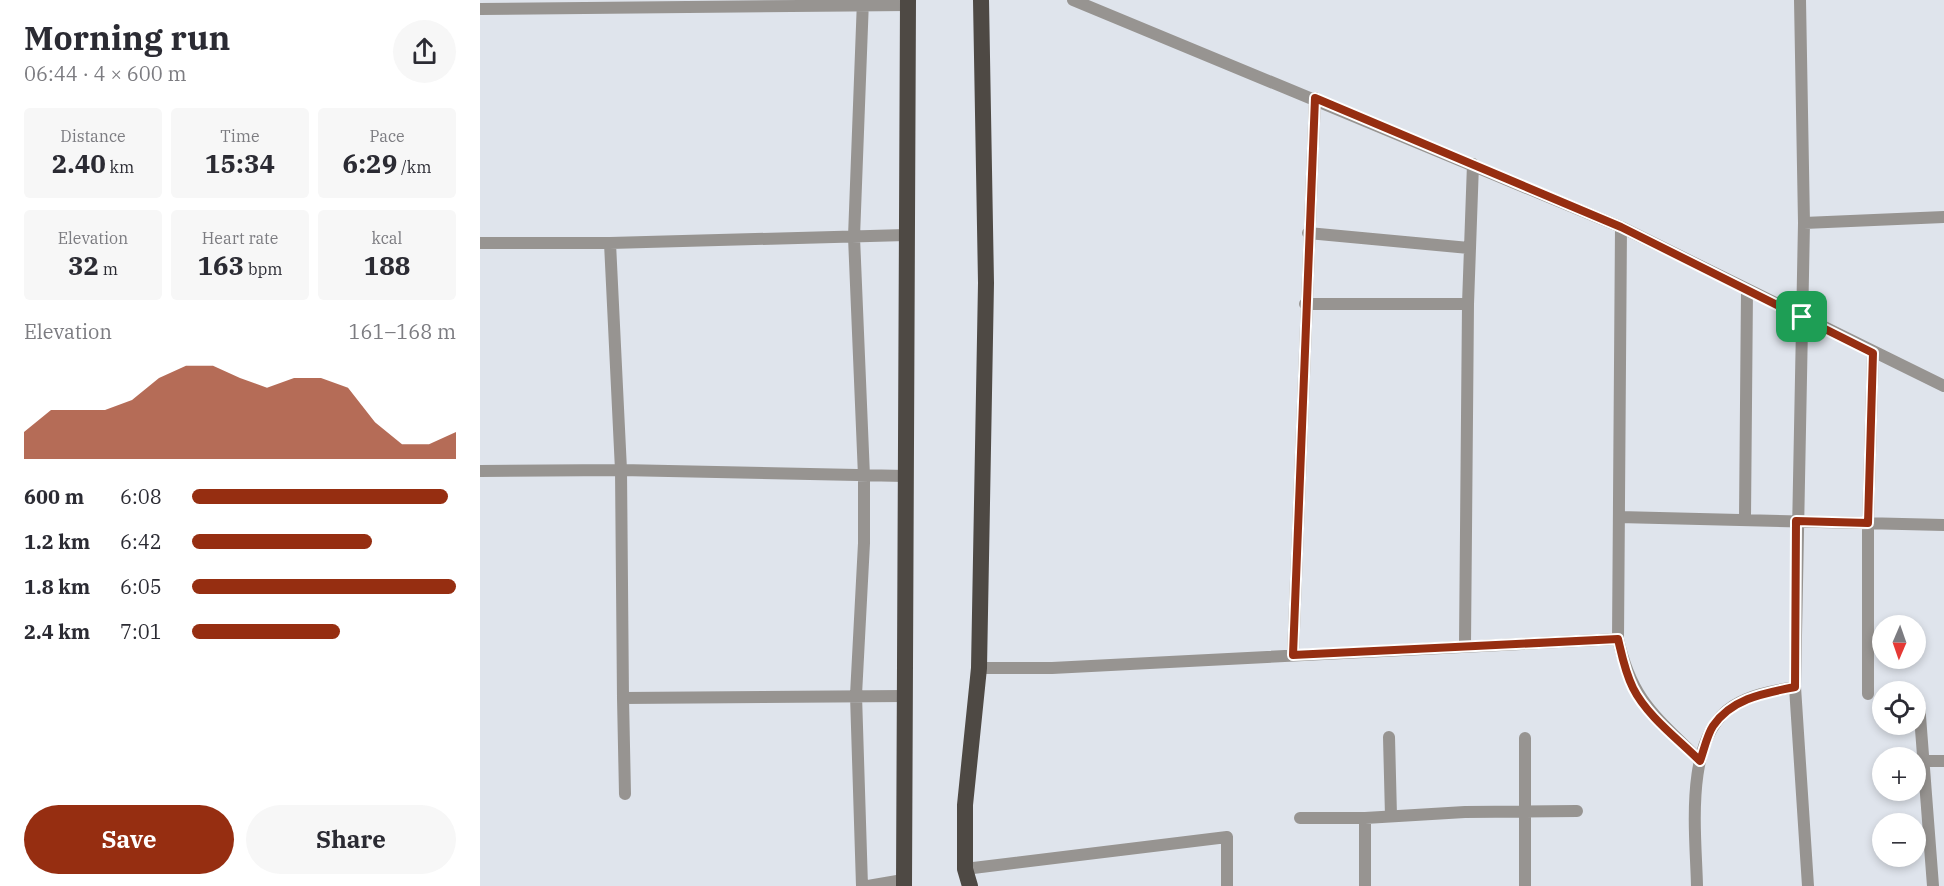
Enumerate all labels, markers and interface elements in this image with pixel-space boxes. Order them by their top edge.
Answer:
text: Morning run [24,16,230,59]
button: share [393,20,456,83]
text: 06:44 · 4 × 600 m [24,60,187,87]
text: Distance [60,126,126,146]
text: Time [220,126,260,146]
text: Pace [369,126,405,146]
text: 2.40 [52,146,106,180]
text: 15:34 [205,146,275,180]
text: 6:29 [343,146,397,180]
text: km [106,157,134,177]
text: /km [397,157,431,177]
text: Elevation [58,228,128,248]
text: Heart rate [202,228,278,248]
text: kcal [372,228,402,248]
text: 32 [68,248,99,282]
text: 163 [197,248,244,282]
text: 188 [364,248,410,282]
text: m [99,259,118,279]
text: bpm [244,259,283,279]
pin [1776,291,1827,342]
icon: arrive [1785,300,1818,333]
text: Elevation [24,318,112,345]
text: 161–168 m [349,318,456,345]
text: 600 m [24,483,84,510]
text: 6:08 [120,483,162,510]
text: 1.2 km [24,528,90,555]
text: 6:42 [120,528,162,555]
text: 1.8 km [24,573,90,600]
text: 6:05 [120,573,162,600]
north arrow [1872,615,1926,669]
map controls [1872,615,1926,867]
text: 2.4 km [24,618,90,645]
text: 7:01 [120,618,162,645]
button: locate [1872,681,1926,735]
button: + [1872,747,1926,801]
button: Save [24,805,234,874]
button: Share [246,805,456,874]
button: − [1872,813,1926,867]

